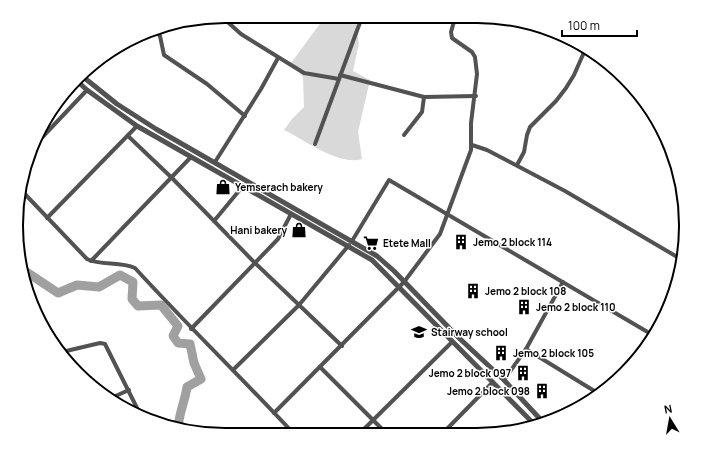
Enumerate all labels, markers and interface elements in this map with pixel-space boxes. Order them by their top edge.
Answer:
scale bar [562,12,637,38]
text: 100 m [568,17,600,34]
shop icon: Yemserach bakery [214,178,232,196]
place label: Yemserach bakery [235,180,323,194]
shop icon: Hani bakery [290,221,308,239]
place label: Hani bakery [230,223,287,237]
building icon: Jemo 2 block 114 [452,233,470,251]
supermarket icon: Etete Mall [362,234,380,252]
place label: Jemo 2 block 114 [473,235,552,249]
place label: Etete Mall [383,236,431,250]
building icon: Jemo 2 block 108 [464,282,482,300]
place label: Jemo 2 block 108 [485,284,566,298]
building icon: Jemo 2 block 110 [515,298,533,316]
place label: Jemo 2 block 110 [536,300,616,314]
school or university icon: Stairway school [410,323,428,341]
place label: Stairway school [431,325,508,339]
building icon: Jemo 2 block 105 [492,344,510,362]
place label: Jemo 2 block 105 [513,346,594,360]
building icon: Jemo 2 block 097 [514,364,532,382]
place label: Jemo 2 block 097 [429,366,511,380]
building icon: Jemo 2 block 098 [533,382,551,400]
place label: Jemo 2 block 098 [447,384,530,398]
north arrow [650,399,690,439]
text: N [663,401,673,417]

